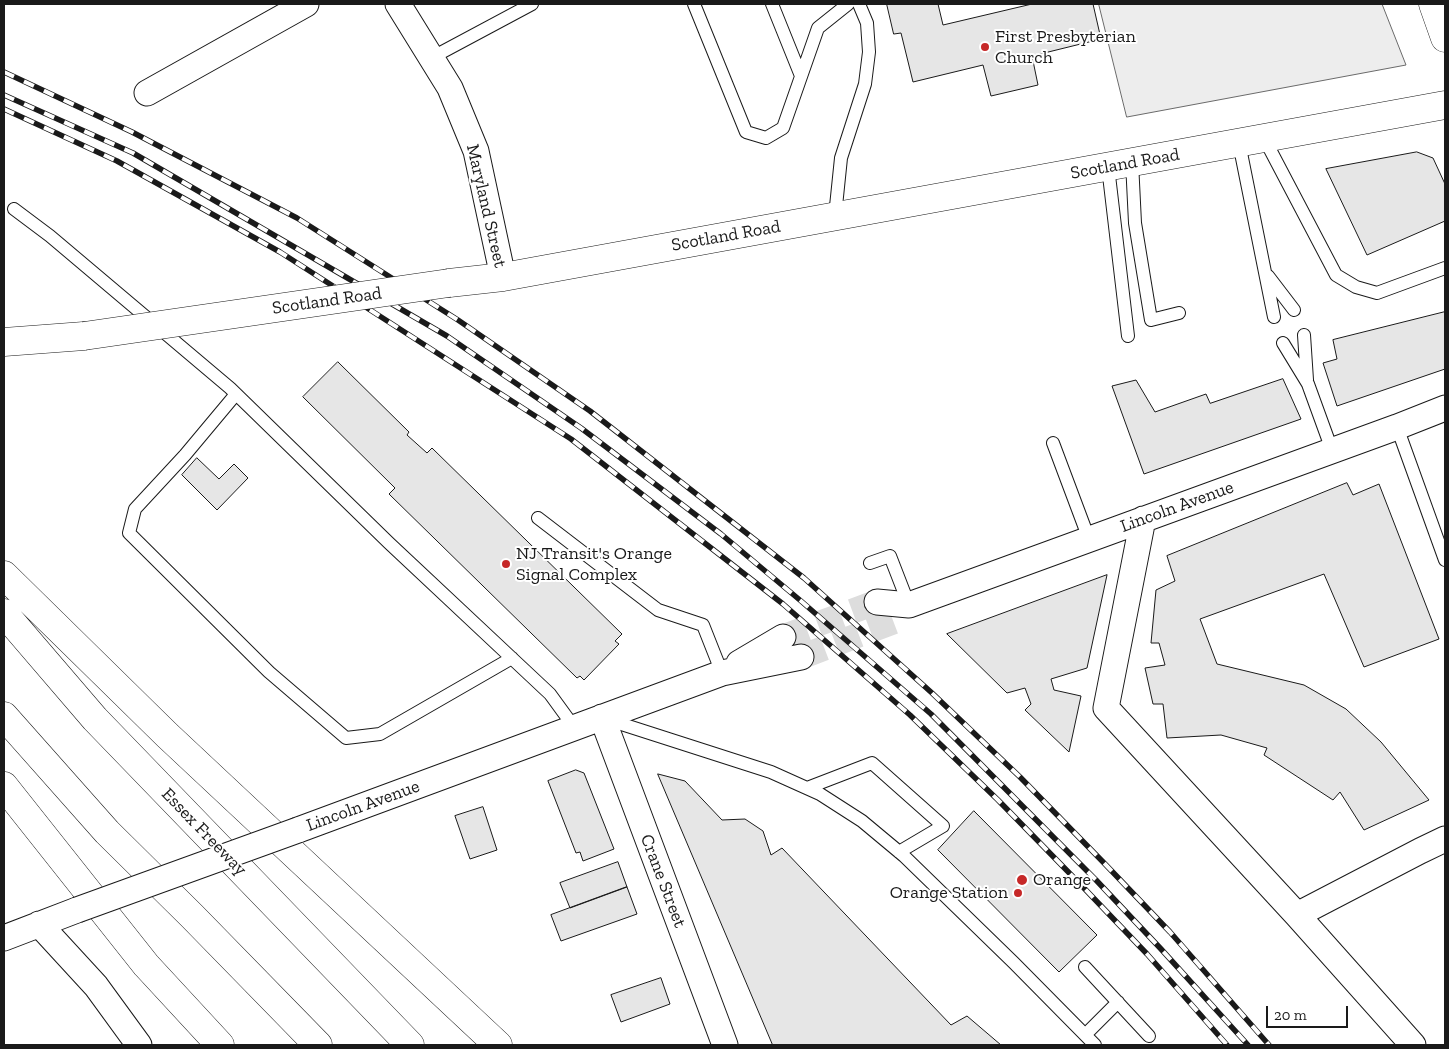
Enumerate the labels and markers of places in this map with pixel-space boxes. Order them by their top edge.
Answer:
place label: First Presbyterian Church [995,26,1136,68]
marker: First Presbyterian Church [979,41,991,53]
place label: NJ Transit's Orange Signal Complex [516,543,672,586]
marker: NJ Transit's Orange Signal Complex [500,558,512,570]
place label: Orange [1033,869,1091,891]
marker: Orange [1015,873,1029,887]
place label: Orange Station [890,882,1008,904]
marker: Orange Station [1012,887,1024,899]

